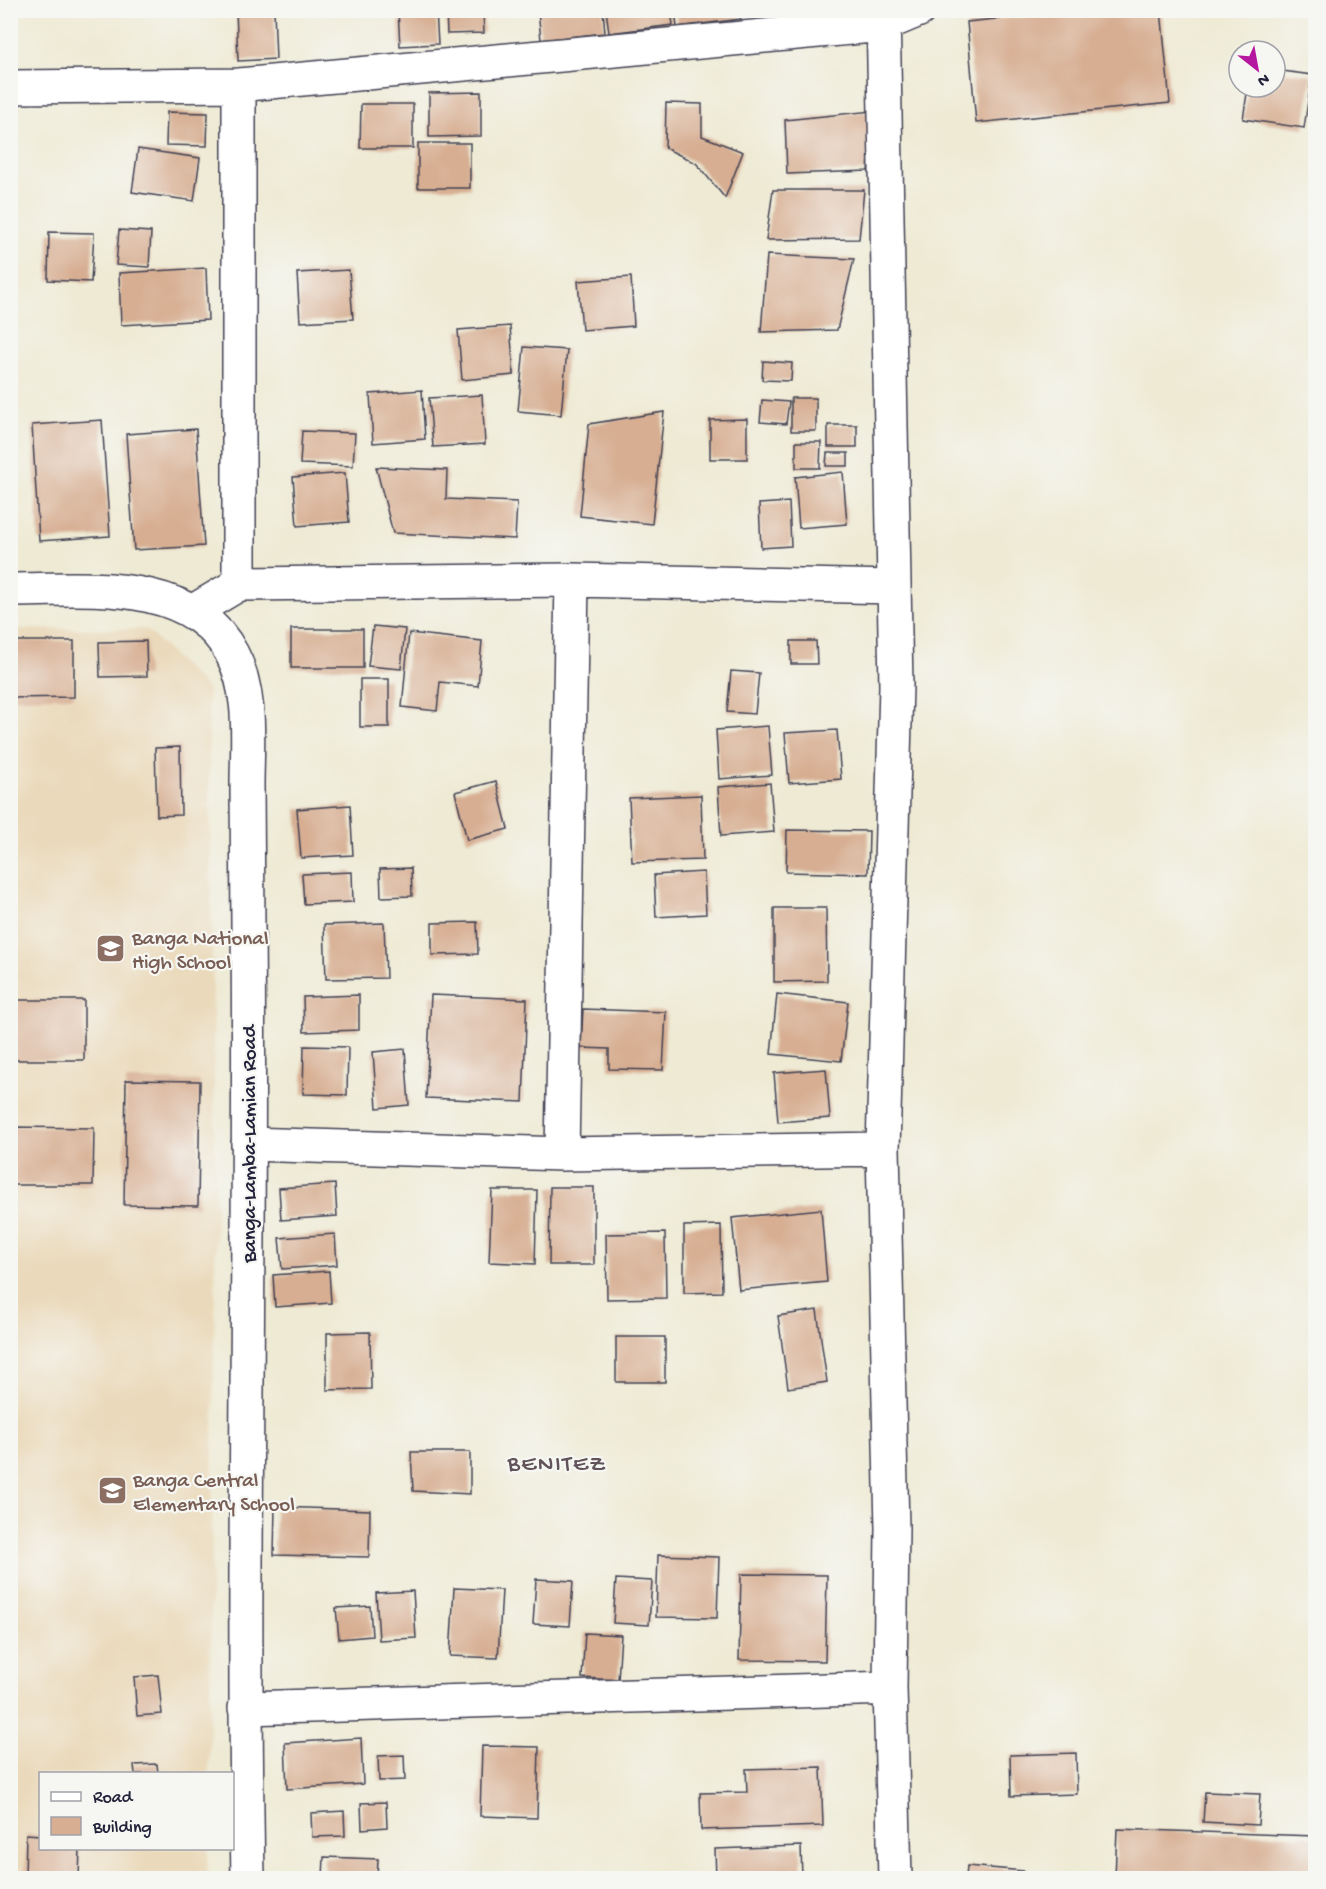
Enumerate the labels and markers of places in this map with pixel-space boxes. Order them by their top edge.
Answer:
place label: Banga National High School [131,928,269,977]
school or university icon: Banga National High School [95,933,127,965]
place label: Banga Central Elementary School [132,1470,295,1519]
school or university icon: Banga Central Elementary School [96,1475,128,1507]

